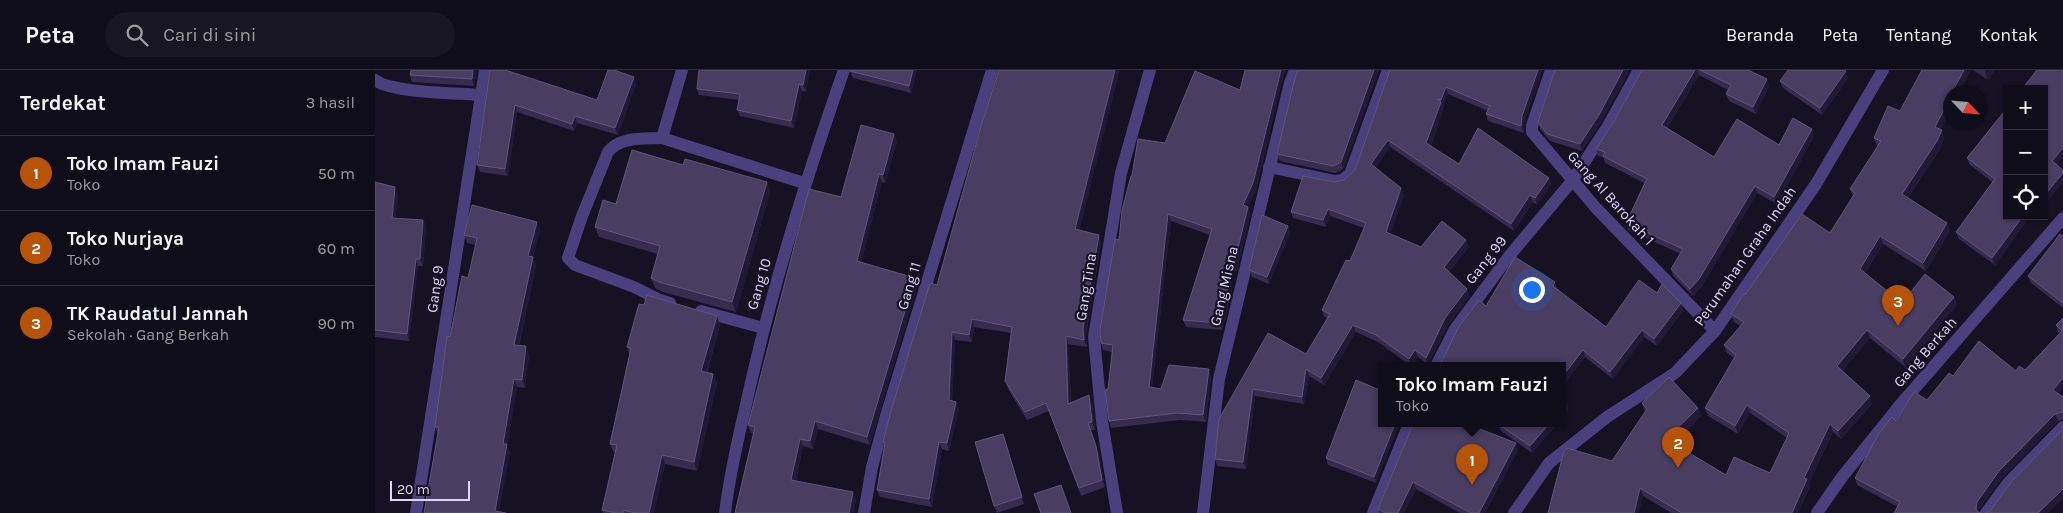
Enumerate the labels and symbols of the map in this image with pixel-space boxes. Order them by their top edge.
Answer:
north arrow [1943,85,1988,130]
street label: Gang Al Barokah 1 [1564,147,1658,249]
street label: Perumahan Graha Indah [1690,183,1800,329]
street label: Gang 99 [1462,232,1510,288]
street label: Gang Misna [1206,244,1242,328]
street label: Gang Tina [1072,252,1100,322]
street label: Gang 10 [743,256,775,312]
street label: Gang 11 [893,260,925,312]
street label: Gang 9 [423,264,447,314]
your location [1519,277,1545,303]
pin: 3 [1882,285,1914,326]
street label: Gang Berkah [1890,313,1960,391]
pin: 2 [1662,427,1694,468]
pin: 1 [1456,444,1488,485]
scale bar [390,478,470,501]

